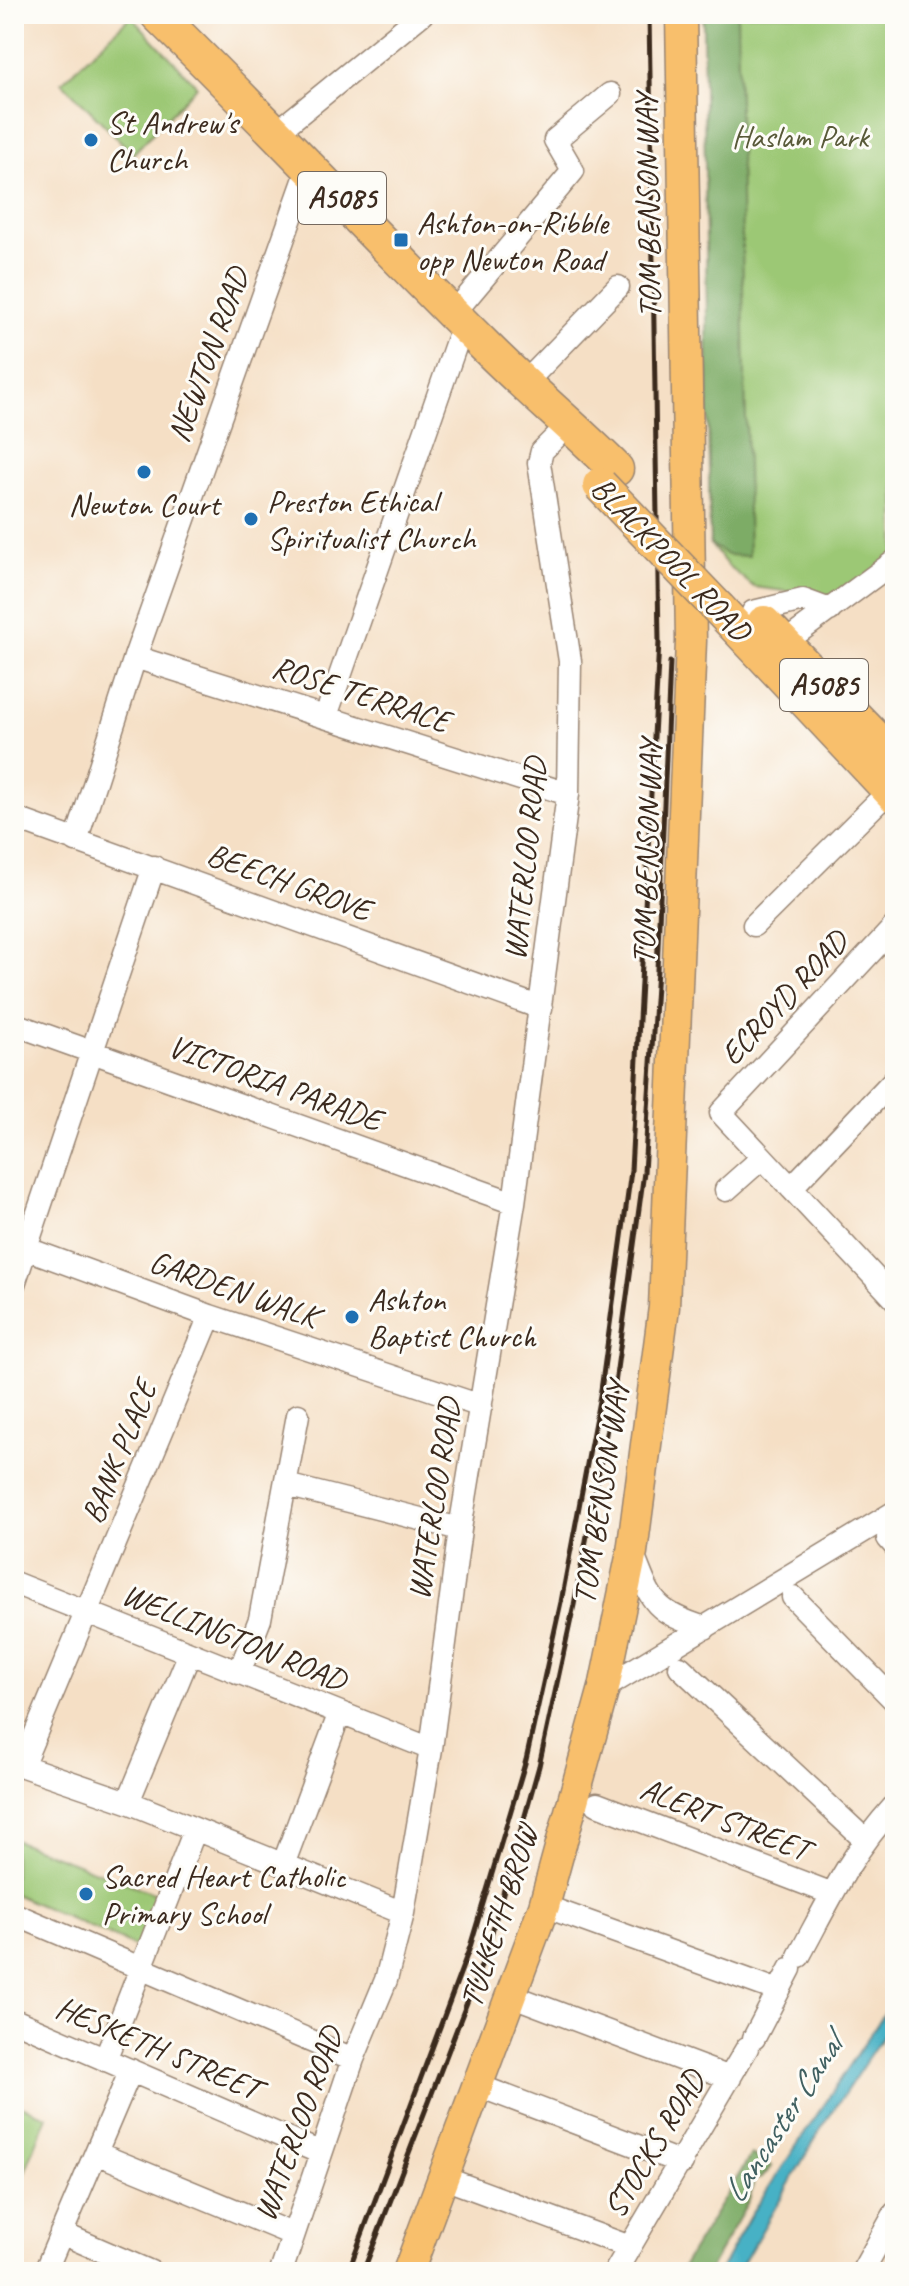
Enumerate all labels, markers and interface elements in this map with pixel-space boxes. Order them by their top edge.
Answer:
street label: TOM BENSON WAY [625,89,670,319]
place label: St Andrew's Church [107,102,241,180]
park label: Haslam Park [732,116,871,157]
marker: St Andrew's Church [82,131,100,149]
road number: A5085 [298,172,386,224]
place label: Ashton-on-Ribble opp Newton Road [417,202,610,280]
marker: Ashton-on-Ribble opp Newton Road [392,231,410,249]
street label: NEWTON ROAD [158,260,259,447]
marker: Newton Court [135,463,153,481]
street label: BLACKPOOL ROAD [582,468,762,652]
place label: Preston Ethical Spiritualist Church [267,481,477,559]
place label: Newton Court [69,484,223,525]
marker: Preston Ethical Spiritualist Church [242,510,260,528]
street label: ROSE TERRACE [267,646,459,743]
road number: A5085 [780,659,868,711]
street label: TOM BENSON WAY [623,734,672,965]
street label: WATERLOO ROAD [494,753,556,962]
street label: BEECH GROVE [202,833,380,932]
street label: ECROYD ROAD [711,920,858,1074]
street label: VICTORIA PARADE [163,1025,391,1142]
street label: GARDEN WALK [144,1241,329,1339]
place label: Ashton Baptist Church [368,1279,537,1357]
marker: Ashton Baptist Church [343,1308,361,1326]
street label: BANK PLACE [72,1371,168,1529]
street label: TOM BENSON WAY [563,1374,640,1607]
street label: WATERLOO ROAD [398,1393,471,1602]
street label: WELLINGTON ROAD [116,1574,354,1701]
street label: ALERT STREET [635,1768,821,1872]
street label: TULKETH BROW [450,1817,549,2012]
place label: Sacred Heart Catholic Primary School [102,1856,346,1934]
marker: Sacred Heart Catholic Primary School [77,1885,95,1903]
street label: HESKETH STREET [50,1987,274,2113]
water label: Lancaster Canal [712,2018,858,2210]
street label: WATERLOO ROAD [244,2019,353,2226]
street label: STOCKS ROAD [594,2061,715,2225]

